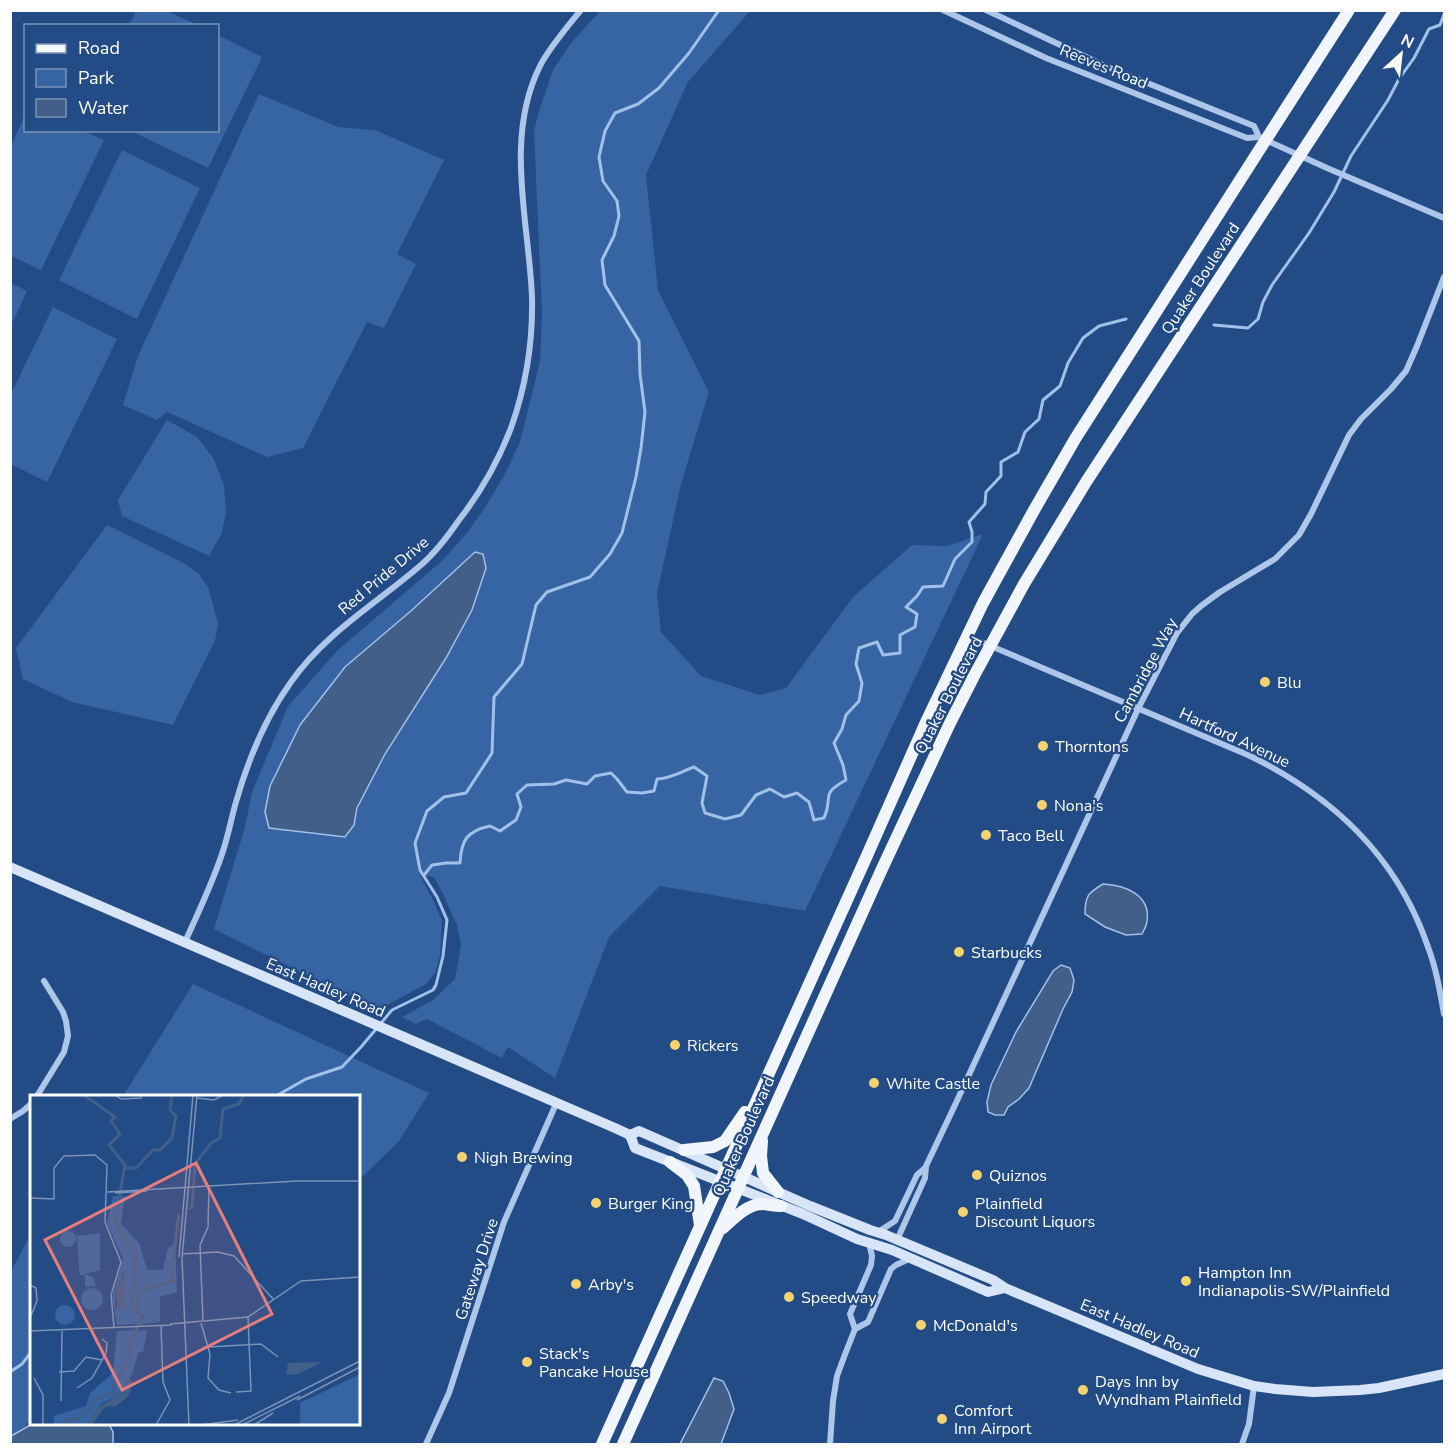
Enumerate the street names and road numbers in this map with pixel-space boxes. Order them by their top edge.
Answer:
street label: Reeves Road [1056,39,1151,95]
street label: Quaker Boulevard [1156,218,1245,339]
street label: Red Pride Drive [334,531,434,620]
street label: Cambridge Way [1109,613,1183,727]
street label: Quaker Boulevard [910,633,988,758]
street label: Hartford Avenue [1176,703,1294,773]
street label: East Hadley Road [263,953,389,1023]
street label: Quaker Boulevard [708,1073,780,1200]
street label: Gateway Drive [450,1215,504,1323]
street label: East Hadley Road [1077,1294,1203,1364]

